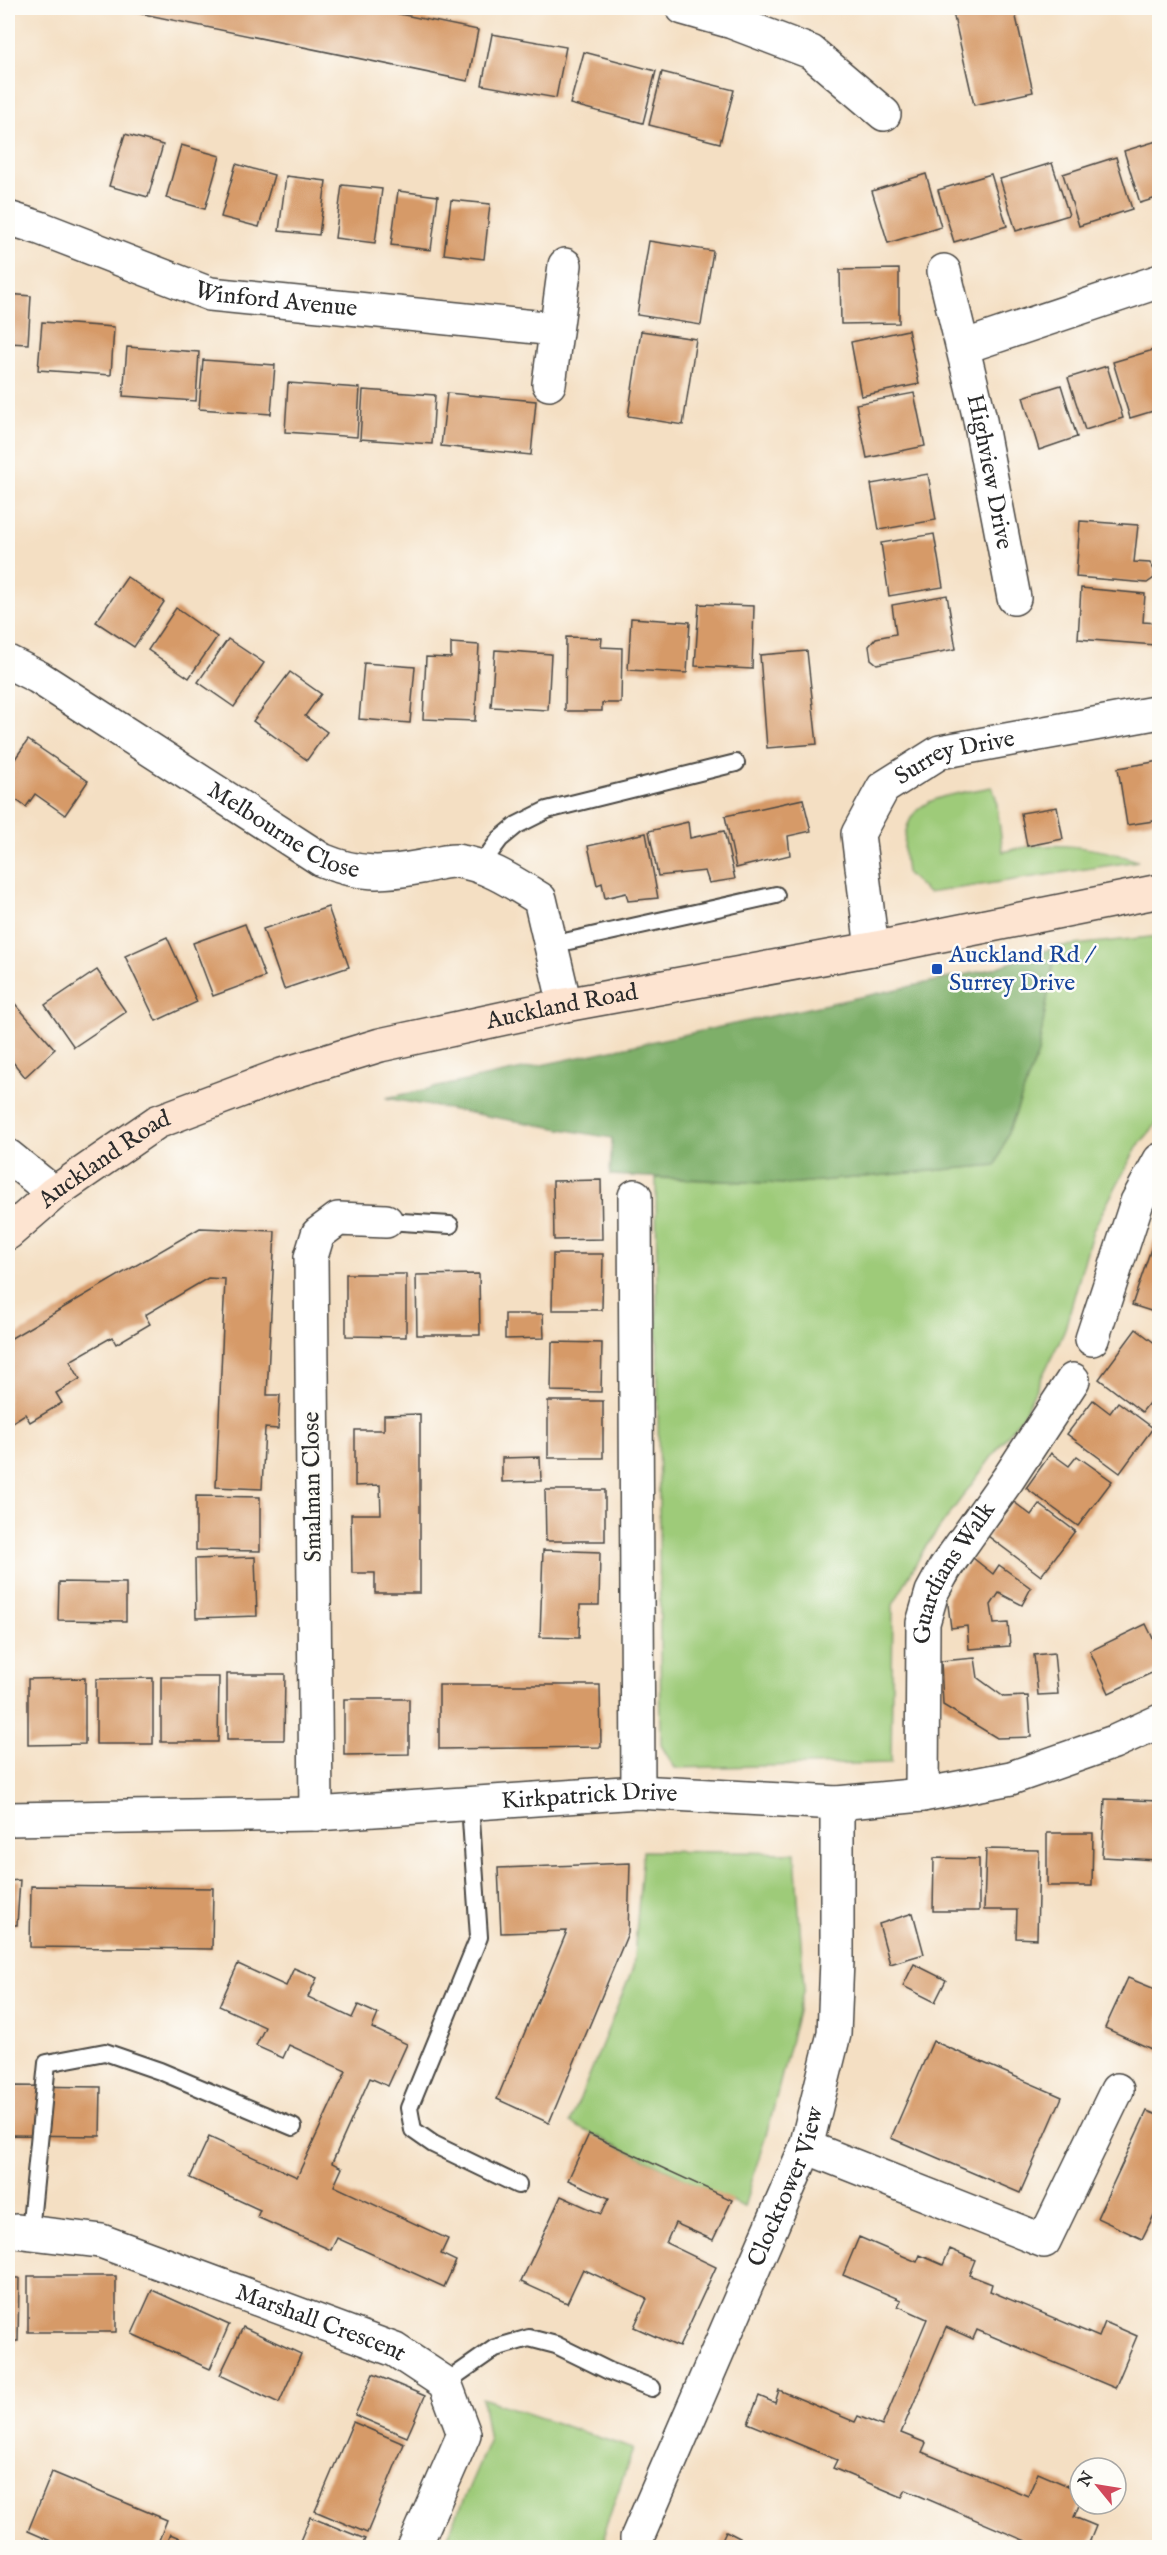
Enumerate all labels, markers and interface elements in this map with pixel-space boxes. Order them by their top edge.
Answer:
street label: Winford Avenue [190,274,359,324]
street label: Highview Drive [959,391,1020,552]
street label: Surrey Drive [889,723,1017,792]
street label: Melbourne Close [201,775,362,886]
place label: Auckland Rd / Surrey Drive [948,940,1097,999]
marker: Auckland Rd / Surrey Drive [930,962,944,976]
street label: Auckland Road [482,977,640,1037]
street label: Auckland Road [31,1103,175,1216]
street label: Smalman Close [296,1411,330,1563]
street label: Guardians Walk [907,1496,1002,1644]
street label: Kirkpatrick Drive [500,1776,678,1817]
street label: Clocktower View [741,2102,831,2272]
street label: Marshall Crescent [231,2277,412,2369]
north arrow [1068,2456,1128,2516]
text: N [1074,2468,1099,2491]

